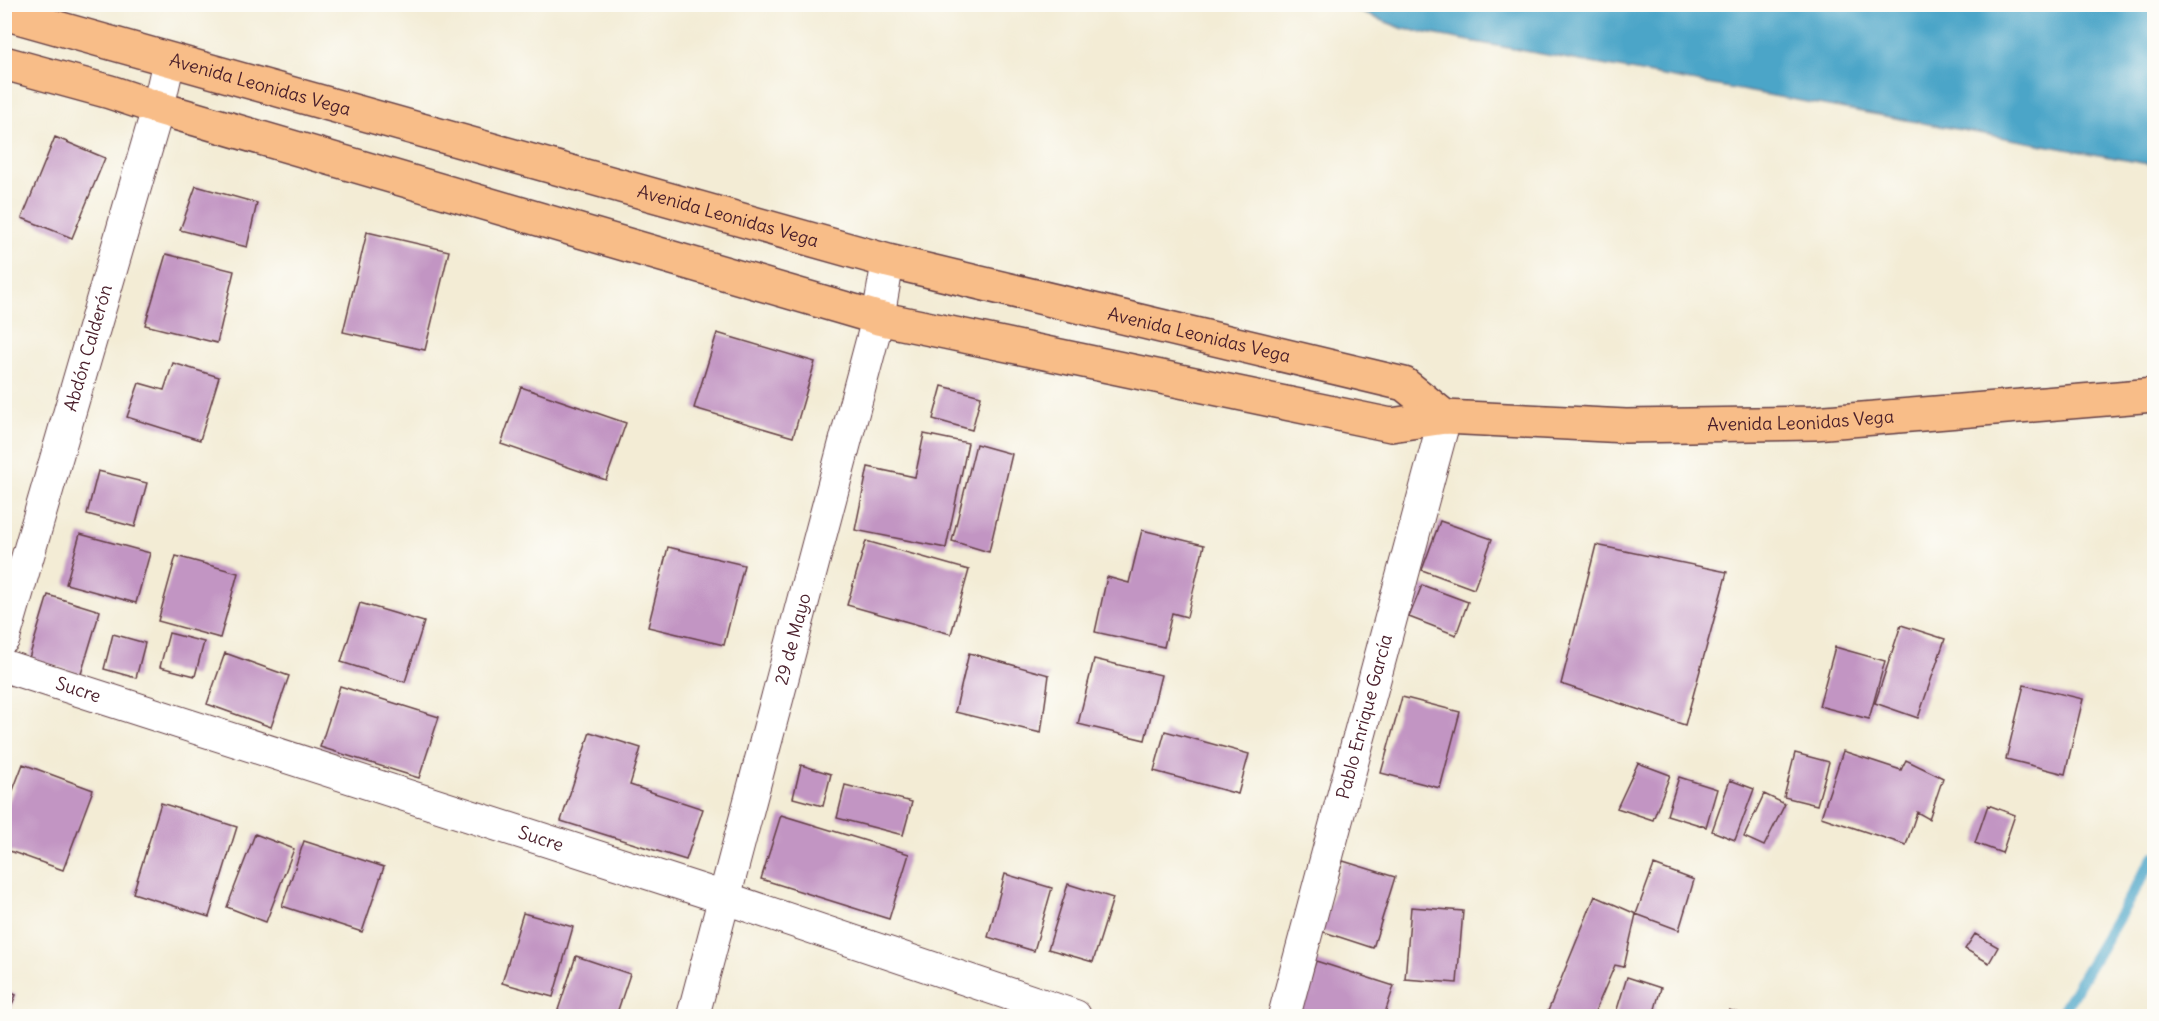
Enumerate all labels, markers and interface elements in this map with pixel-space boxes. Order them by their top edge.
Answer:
street label: Avenida Leonidas Vega [167,48,353,121]
street label: Avenida Leonidas Vega [635,179,821,252]
street label: Abdón Calderón [58,282,117,414]
street label: Avenida Leonidas Vega [1106,302,1293,368]
street label: Avenida Leonidas Vega [1707,404,1895,436]
street label: 29 de Mayo [769,590,816,687]
street label: Pablo Enrique García [1331,632,1397,801]
street label: Sucre [53,671,104,707]
street label: Sucre [516,820,567,856]

